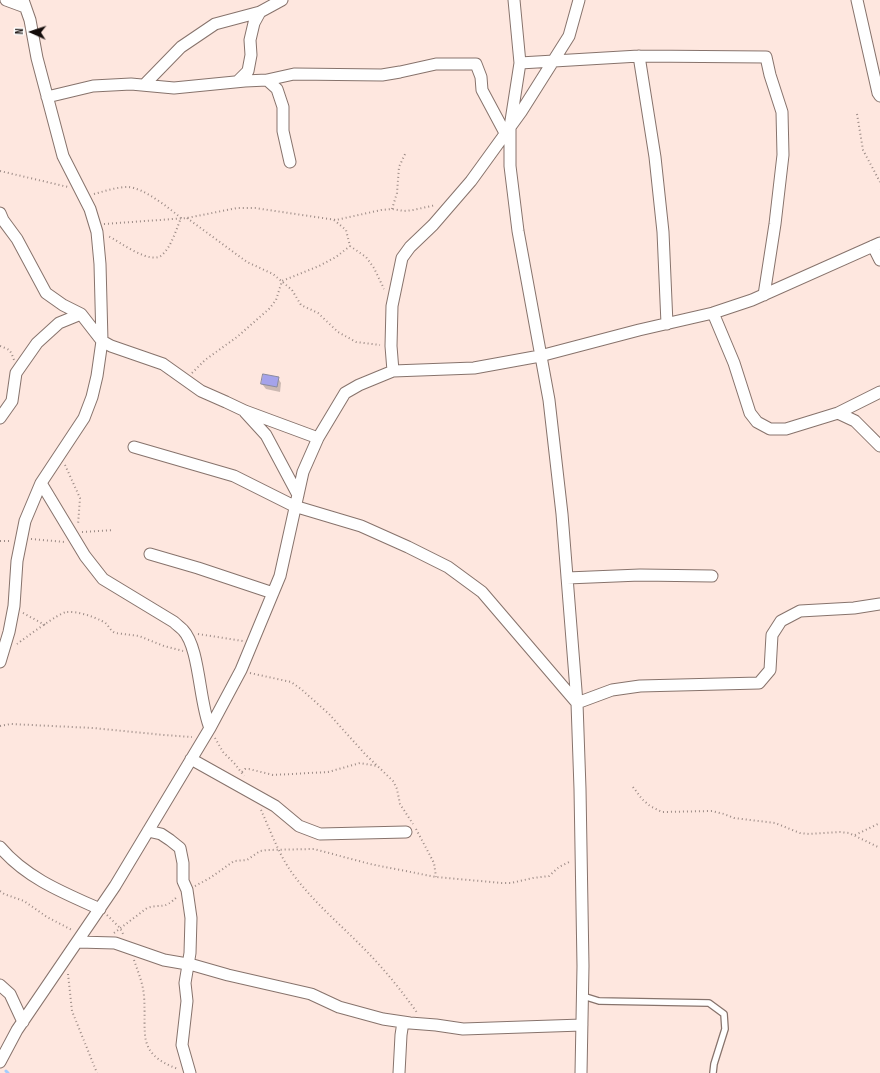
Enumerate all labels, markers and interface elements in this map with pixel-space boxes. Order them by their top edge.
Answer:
north arrow [12,12,52,52]
text: N [13,28,26,35]

